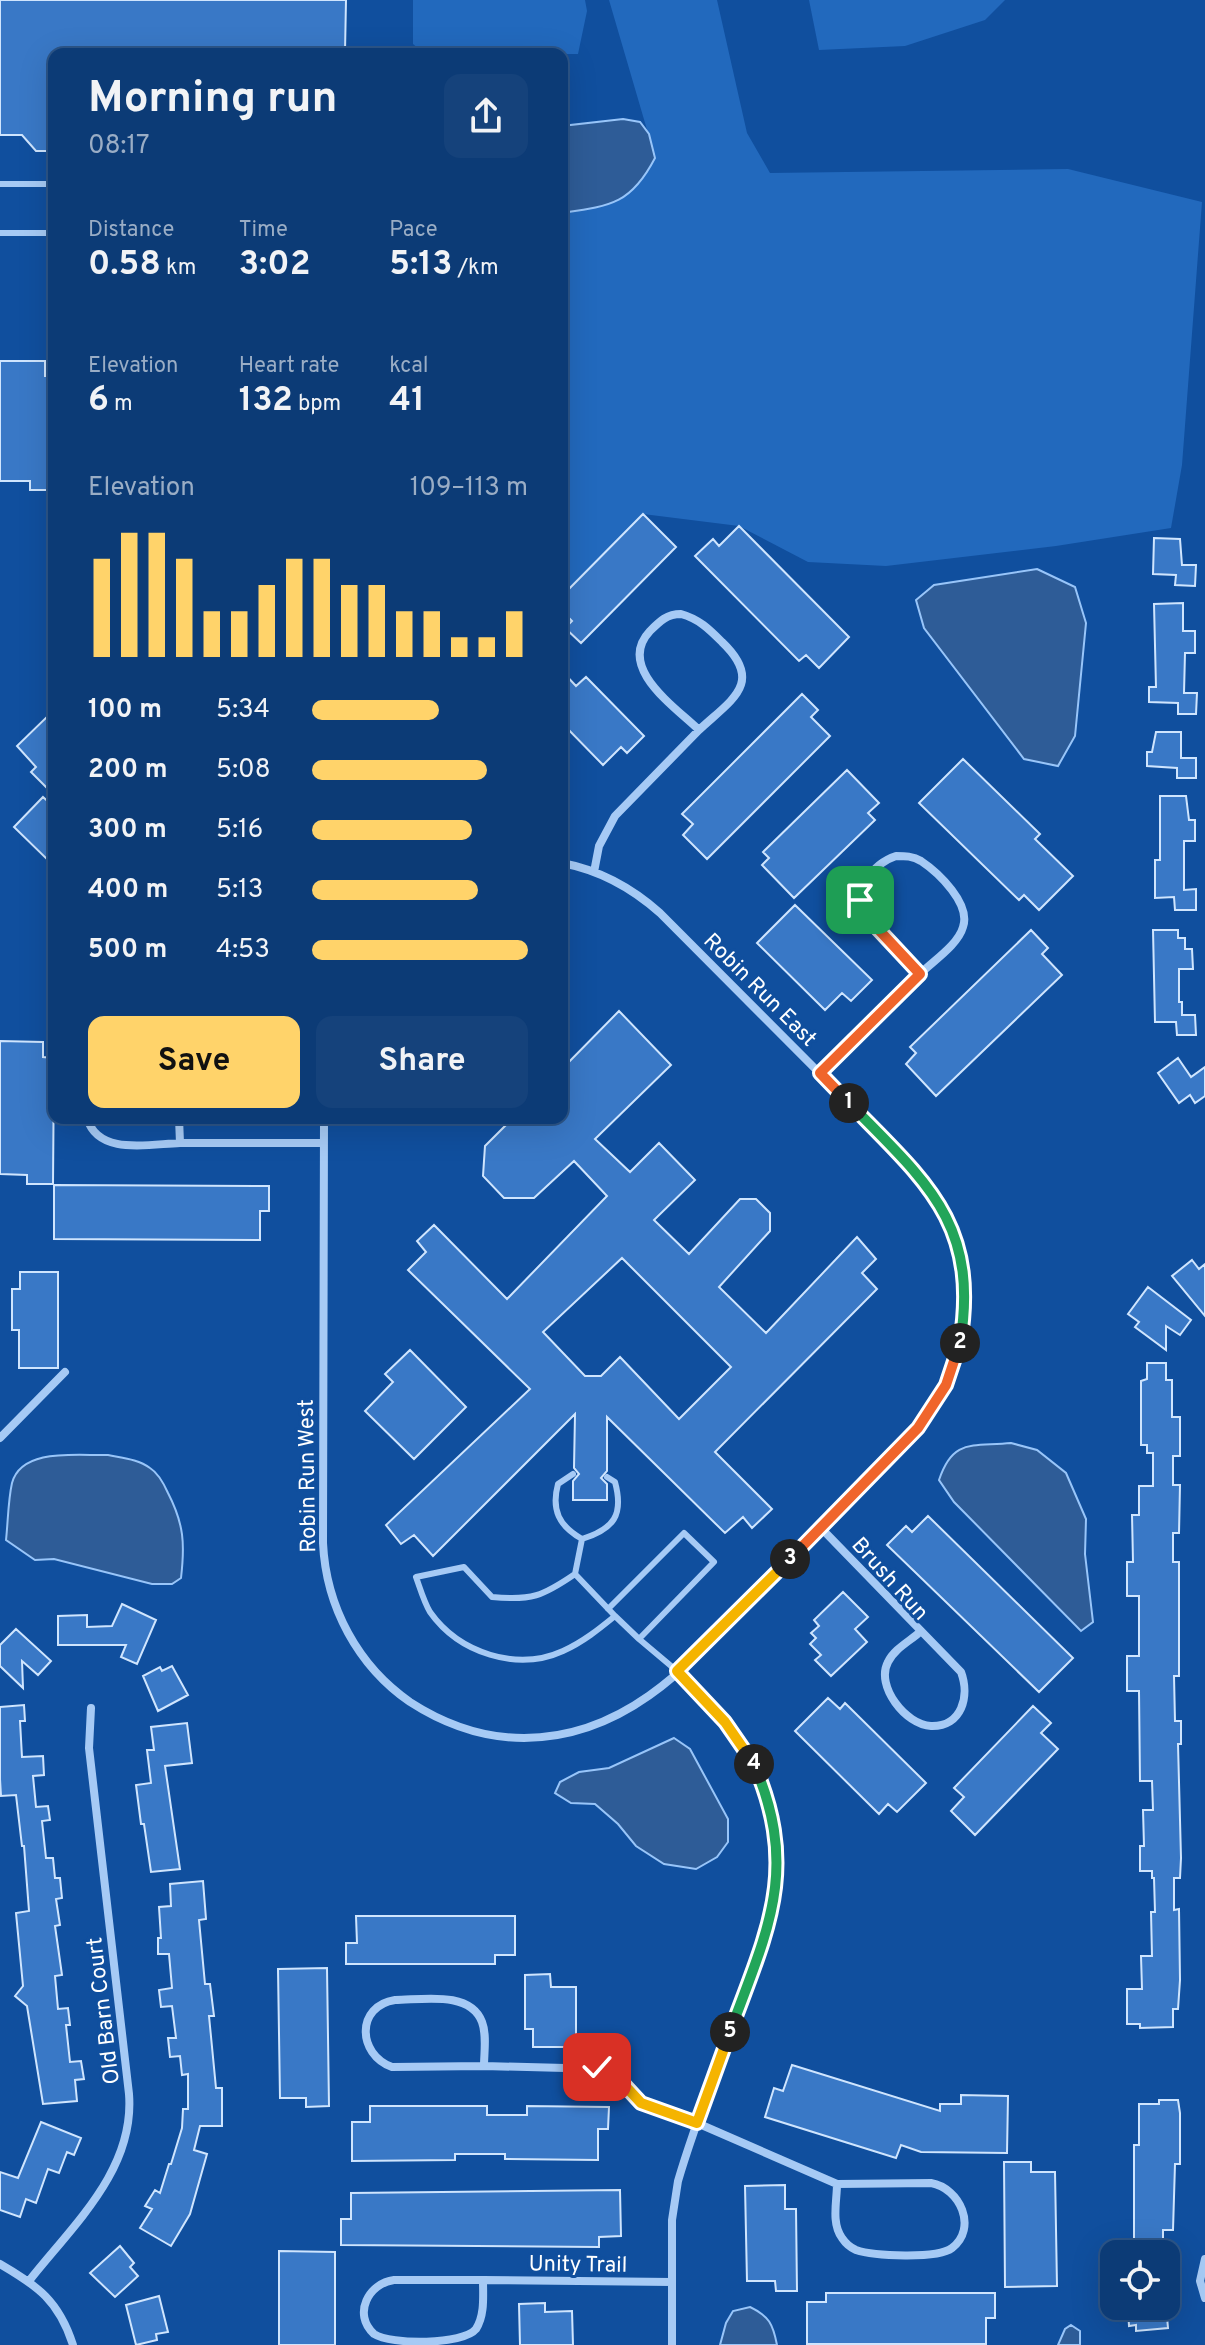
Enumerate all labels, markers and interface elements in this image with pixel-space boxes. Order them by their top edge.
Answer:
text: Morning run [88,72,338,128]
button: share [444,74,528,158]
text: 08:17 [88,130,150,163]
text: Distance [88,217,174,244]
text: Time [239,217,288,244]
text: Pace [389,217,438,244]
text: 0.58 [88,244,161,287]
text: 3:02 [239,244,310,287]
text: 5:13 [389,244,452,287]
text: km [161,255,196,282]
text: /km [452,255,499,282]
text: Elevation [88,353,178,380]
text: Heart rate [239,353,339,380]
text: kcal [389,353,428,380]
text: 6 [88,380,109,423]
text: 132 [239,380,293,423]
text: 41 [389,380,425,423]
text: m [109,391,133,418]
text: bpm [293,391,341,418]
text: Elevation [88,472,195,505]
text: 109–113 m [410,472,528,505]
text: 100 m [88,694,162,727]
text: 5:34 [216,694,270,727]
text: 200 m [88,754,167,787]
text: 5:08 [216,754,271,787]
text: 300 m [88,814,167,847]
text: 5:16 [216,814,263,847]
pin [826,866,894,934]
text: 400 m [88,874,168,907]
text: 5:13 [216,874,263,907]
icon: arrive [838,878,882,922]
street label: Robin Run East [697,928,822,1053]
text: 500 m [88,934,167,967]
text: 4:53 [216,934,270,967]
button: Save [88,1016,300,1108]
button: Share [316,1016,528,1108]
pin: 1 [829,1083,869,1123]
text: 1 [845,1089,853,1116]
pin: 2 [940,1323,980,1363]
text: 2 [953,1329,967,1356]
street label: Robin Run West [294,1399,323,1553]
street label: Brush Run [845,1533,933,1627]
pin: 3 [770,1539,810,1579]
text: 3 [783,1545,797,1572]
pin: 4 [734,1744,774,1784]
text: 4 [747,1750,761,1777]
street label: Old Barn Court [82,1935,127,2086]
pin: 5 [710,2012,750,2052]
text: 5 [723,2018,737,2045]
pin [563,2033,631,2101]
icon: check [575,2045,619,2089]
map controls [1100,2240,1180,2320]
button: locate [1100,2240,1180,2320]
street label: Unity Trail [528,2251,628,2280]

